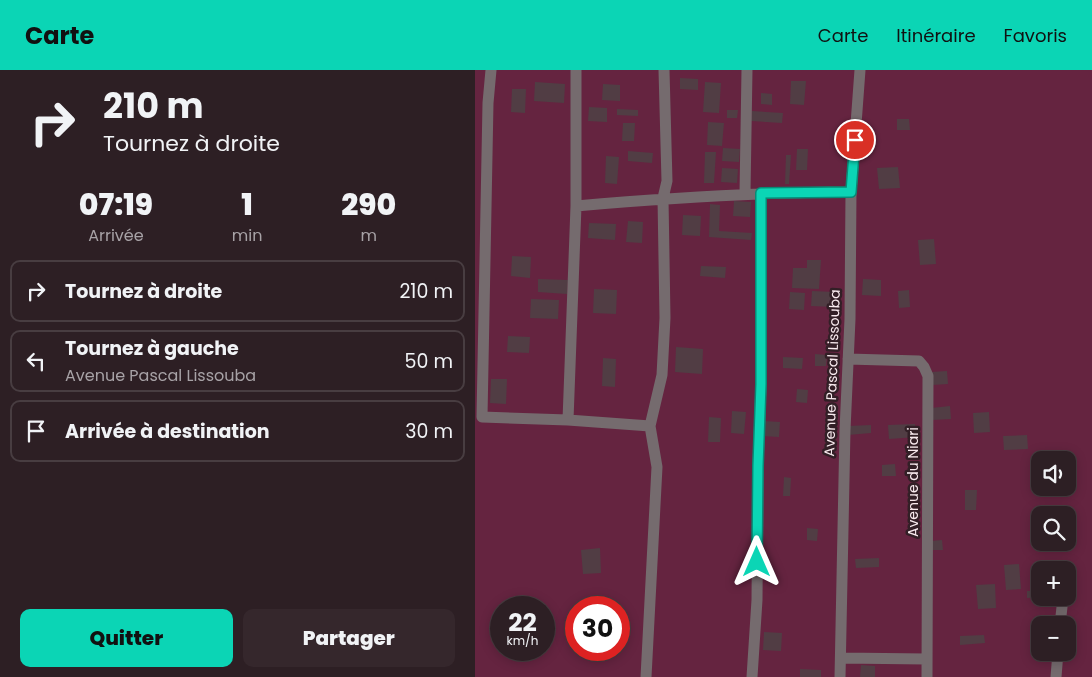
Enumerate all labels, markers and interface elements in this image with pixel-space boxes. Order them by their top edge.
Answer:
text: Carte [25,19,94,52]
text: Carte [818,23,868,48]
text: Itinéraire [896,23,976,48]
text: Favoris [1004,23,1067,48]
text: 210 m [103,81,203,130]
icon: right [20,90,85,155]
pin [834,119,876,161]
icon: arrive [841,126,869,154]
text: Tournez à droite [103,128,280,159]
text: 07:19 [79,183,153,226]
text: 1 [241,183,253,226]
text: 290 [341,183,396,226]
text: Arrivée [88,224,144,247]
text: min [232,224,262,247]
text: m [360,224,377,247]
icon: right [22,277,50,305]
text: Tournez à droite [65,278,222,305]
text: 210 m [399,278,453,305]
street label: Avenue Pascal Lissouba [819,289,845,457]
text: Tournez à gauche [65,335,239,362]
icon: left [22,347,50,375]
text: 50 m [404,348,453,375]
text: Avenue Pascal Lissouba [65,364,256,387]
icon: arrive [22,417,50,445]
text: Arrivée à destination [65,418,270,445]
text: 30 m [405,418,453,445]
street label: Avenue du Niari [903,427,923,537]
map controls [1031,451,1076,661]
button: sound [1031,451,1076,496]
button: search [1031,506,1076,551]
position arrow [730,535,782,587]
button: + [1031,561,1076,606]
speed limit sign: 30 [565,596,630,661]
text: 22 [508,605,537,640]
button: Quitter [20,609,233,667]
button: Partager [243,609,455,667]
button: − [1031,616,1076,661]
text: km/h [507,632,538,649]

